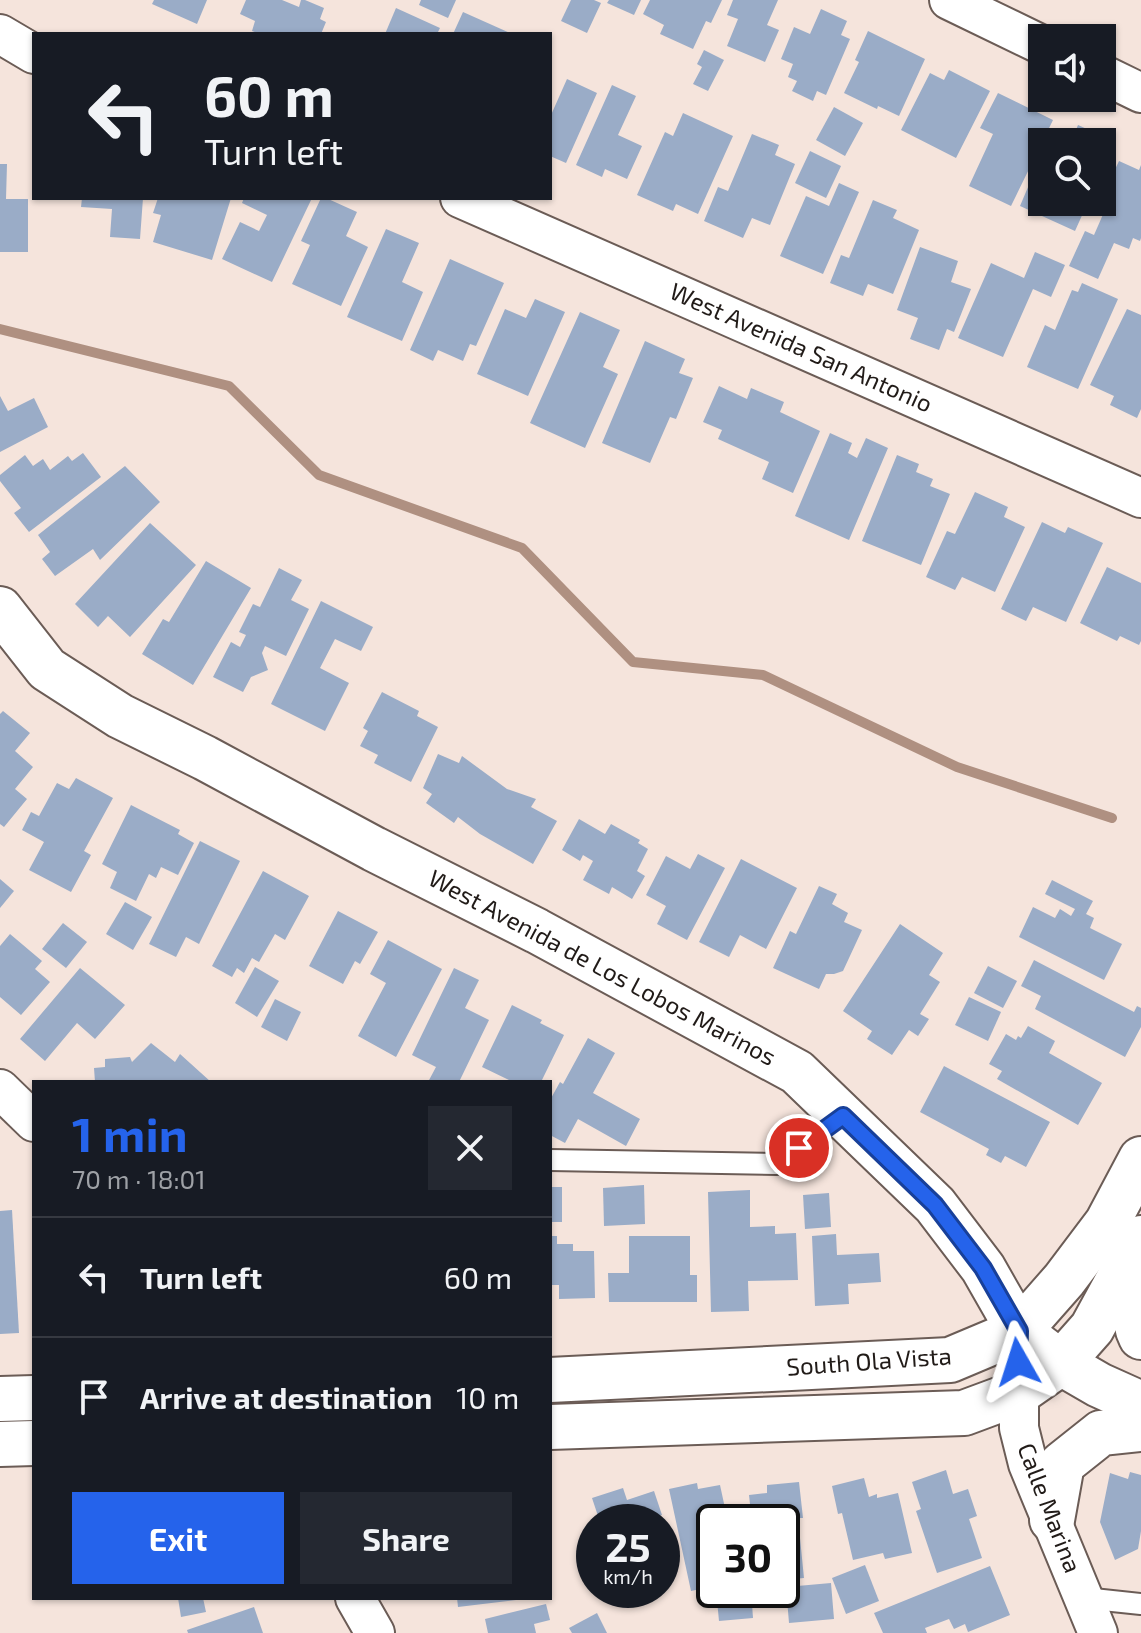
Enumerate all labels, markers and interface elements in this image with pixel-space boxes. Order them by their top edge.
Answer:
map controls [1028,24,1116,216]
button: sound [1028,24,1116,112]
text: 60 m [204,61,334,128]
icon: left [72,64,176,168]
button: search [1028,128,1116,216]
text: Turn left [204,129,343,172]
street label: West Avenida San Antonio [666,276,937,418]
street label: West Avenida de Los Lobos Marinos [424,863,781,1071]
text: 1 min [72,1104,188,1162]
button: close [428,1106,512,1190]
pin [765,1114,833,1182]
icon: arrive [777,1126,821,1170]
text: 70 m · 18:01 [72,1163,206,1194]
icon: left [72,1255,116,1299]
text: Turn left [140,1259,262,1295]
text: 60 m [444,1259,512,1295]
position arrow [976,1320,1060,1404]
street label: South Ola Vista [785,1340,952,1381]
icon: arrive [72,1375,116,1419]
text: Arrive at destination [140,1379,432,1415]
text: 10 m [456,1379,519,1415]
street label: Calle Marina [1012,1439,1088,1576]
button: Exit [72,1492,284,1584]
button: Share [300,1492,512,1584]
speed limit sign: 30 [696,1504,800,1608]
text: 25 [605,1522,651,1570]
text: km/h [603,1564,653,1588]

